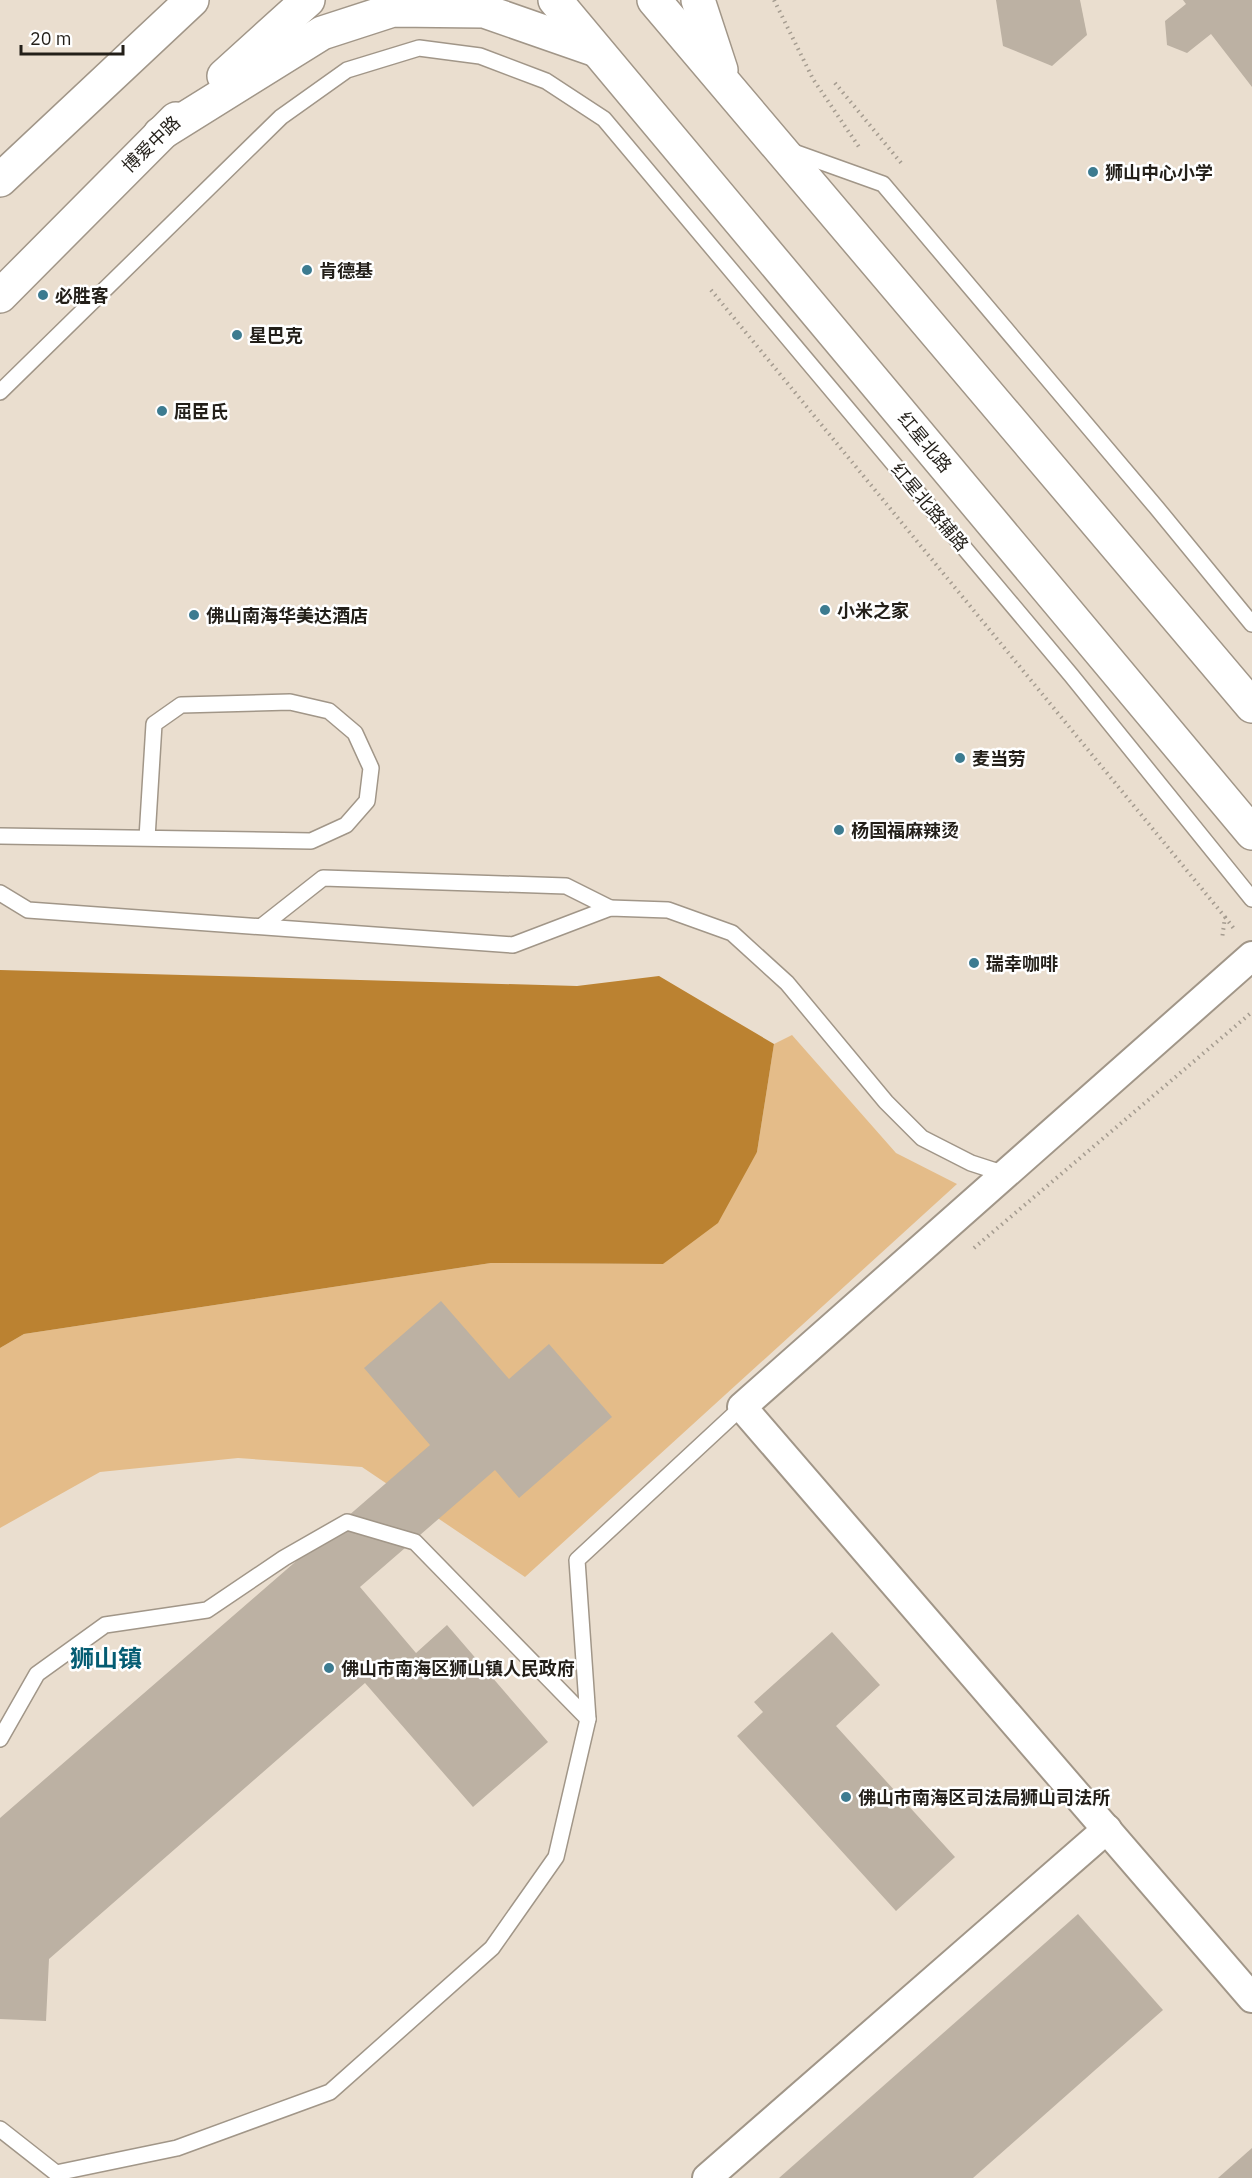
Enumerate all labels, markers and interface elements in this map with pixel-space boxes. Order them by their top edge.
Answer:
scale bar [21,18,123,56]
text: 20 m [30,27,72,50]
street label: 博爱中路 [117,111,185,177]
place label: 狮山中心小学 [1105,161,1213,184]
marker: 狮山中心小学 [1086,165,1100,179]
place label: 肯德基 [319,259,373,282]
marker: 肯德基 [300,263,314,277]
place label: 必胜客 [55,284,109,307]
marker: 必胜客 [36,288,50,302]
place label: 星巴克 [249,324,303,347]
marker: 星巴克 [230,328,244,342]
place label: 屈臣氏 [174,400,228,423]
marker: 屈臣氏 [155,404,169,418]
street label: 红星北路 [893,407,957,477]
street label: 红星北路辅路 [886,458,974,556]
place label: 小米之家 [837,599,909,622]
marker: 小米之家 [818,603,832,617]
place label: 佛山南海华美达酒店 [206,604,368,627]
marker: 佛山南海华美达酒店 [187,608,201,622]
place label: 麦当劳 [972,747,1026,770]
marker: 麦当劳 [953,751,967,765]
place label: 杨国福麻辣烫 [851,819,959,842]
marker: 杨国福麻辣烫 [832,823,846,837]
place label: 瑞幸咖啡 [986,952,1058,975]
marker: 瑞幸咖啡 [967,956,981,970]
district label: 狮山镇 [70,1642,142,1674]
place label: 佛山市南海区狮山镇人民政府 [341,1657,575,1680]
marker: 佛山市南海区狮山镇人民政府 [322,1661,336,1675]
place label: 佛山市南海区司法局狮山司法所 [858,1786,1110,1809]
marker: 佛山市南海区司法局狮山司法所 [839,1790,853,1804]

